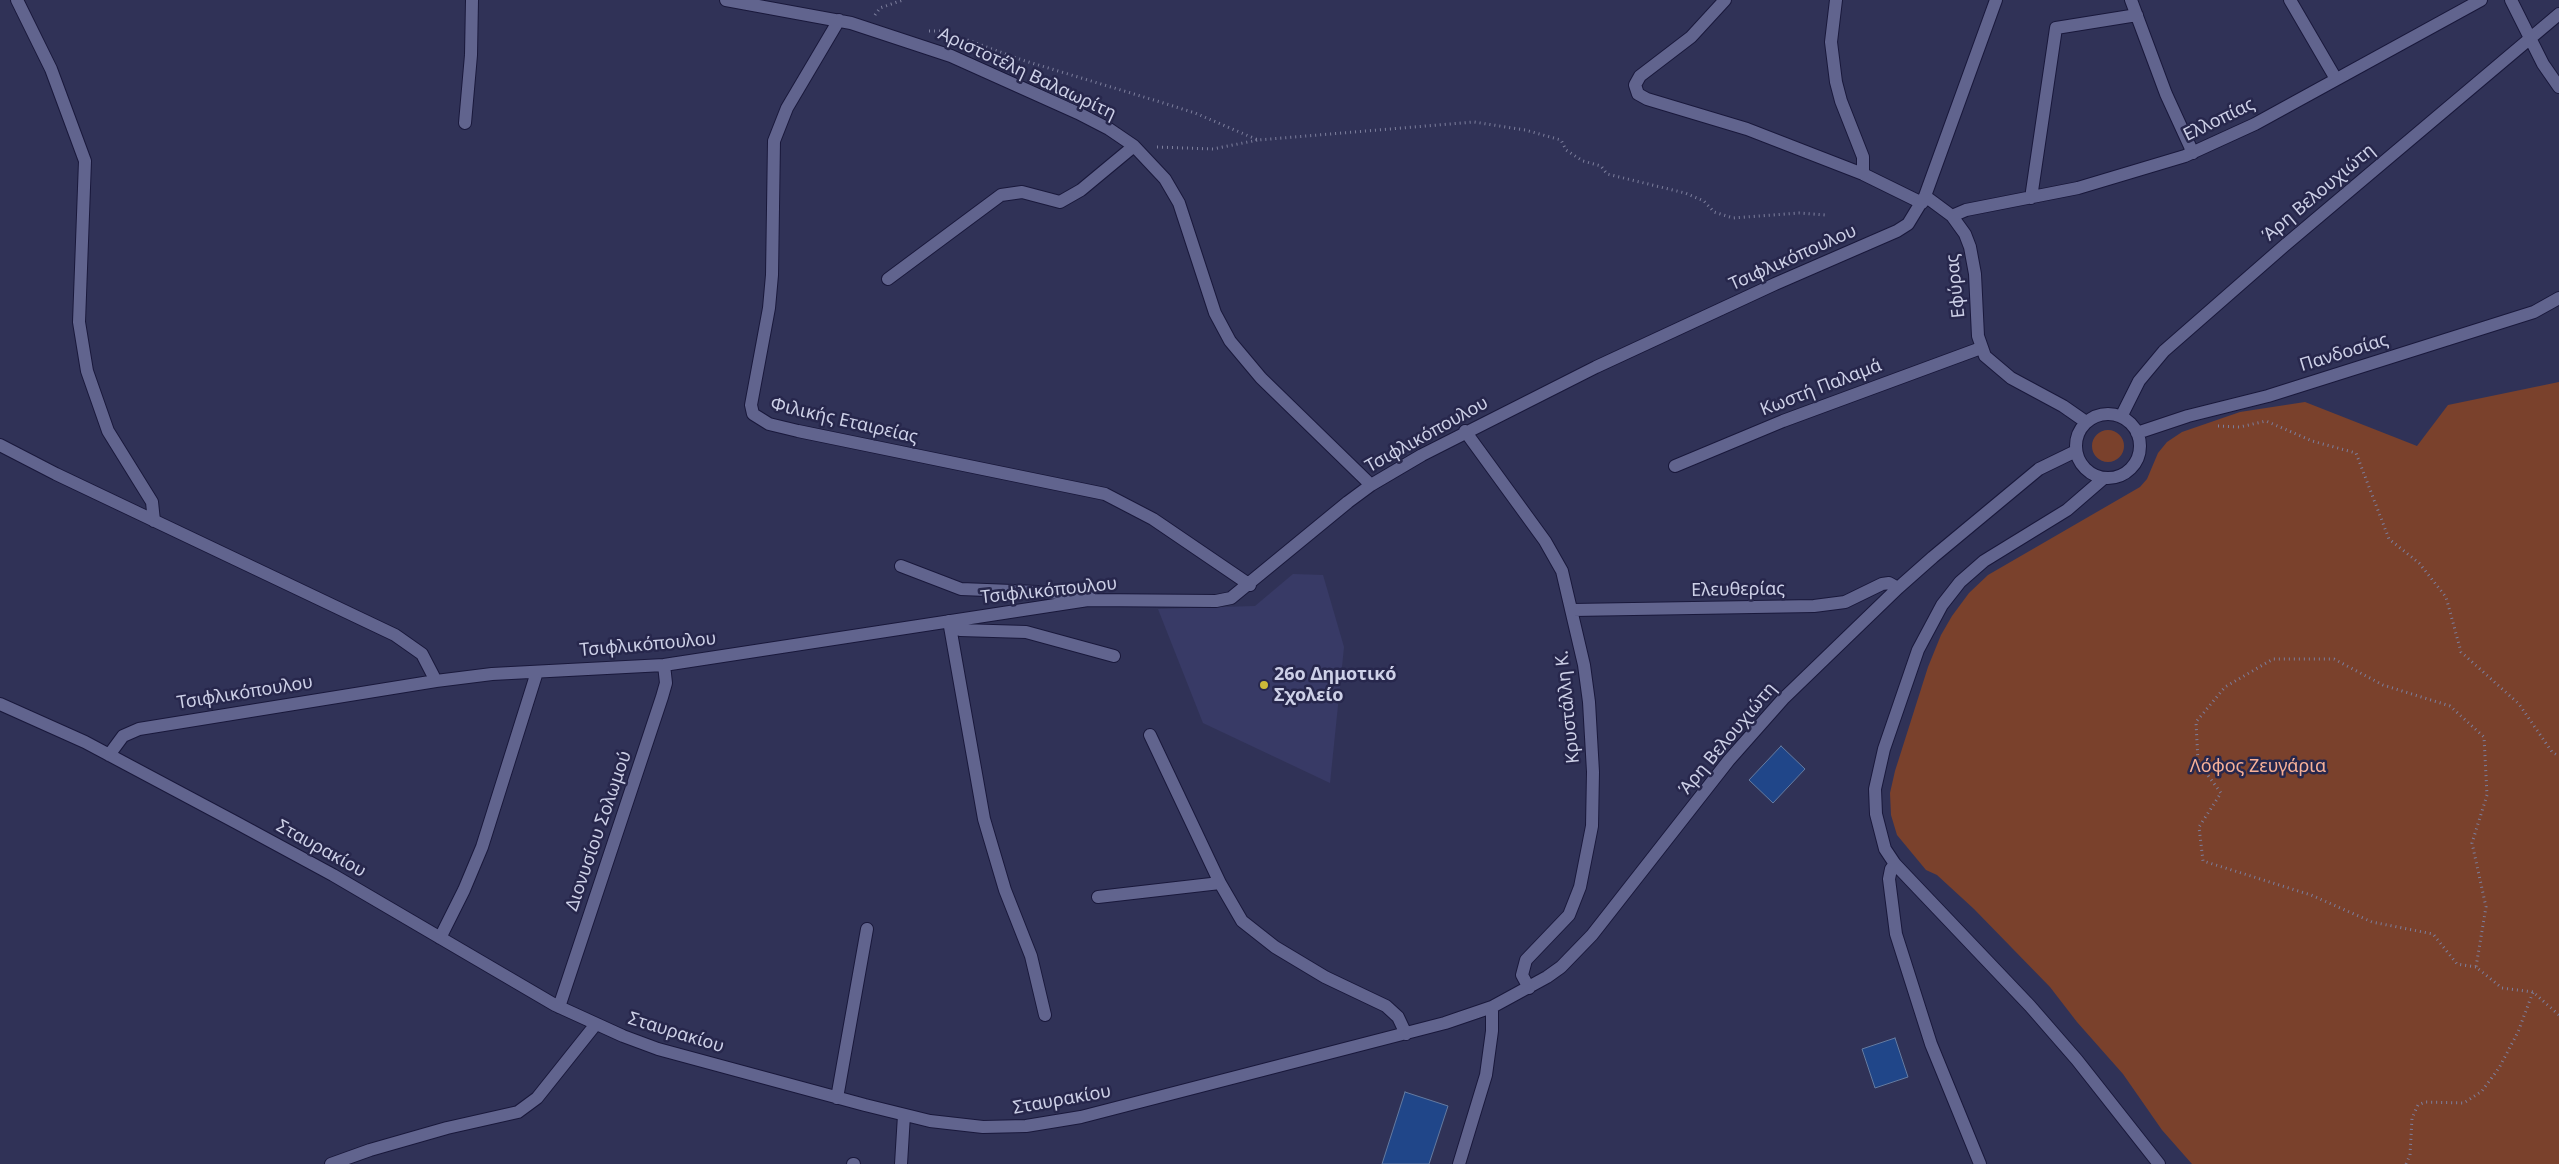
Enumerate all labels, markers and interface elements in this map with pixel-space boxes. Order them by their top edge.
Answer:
street label: Αριστοτέλη Βαλαωρίτη [935,23,1119,125]
street label: Ελλοπίας [2180,94,2258,146]
street label: Άρη Βελουχιώτη [2258,140,2380,246]
street label: Τσιφλικόπουλου [1726,220,1860,296]
street label: Εφύρας [1942,253,1970,319]
street label: Πανδοσίας [2297,329,2391,377]
street label: Κωστή Παλαμά [1757,355,1885,421]
street label: Τσιφλικόπουλου [1362,392,1492,478]
street label: Φιλικής Εταιρείας [768,394,920,448]
street label: Τσιφλικόπουλου [980,573,1118,609]
street label: Ελευθερίας [1691,578,1785,602]
street label: Τσιφλικόπουλου [579,628,717,662]
street label: Κρυστάλλη Κ. [1551,649,1585,765]
place label: 26ο Δημοτικό Σχολείο [1274,664,1397,706]
street label: Τσιφλικόπουλου [176,672,314,714]
street label: Άρη Βελουχιώτη [1675,678,1781,800]
marker: 26ο Δημοτικό Σχολείο [1258,679,1270,691]
street label: Διονυσίου Σολωμού [561,748,637,914]
park label: Λόφος Ζευγάρια [2190,756,2326,778]
street label: Σταυρακίου [272,815,370,883]
street label: Σταυρακίου [625,1008,727,1058]
street label: Σταυρακίου [1011,1081,1113,1119]

